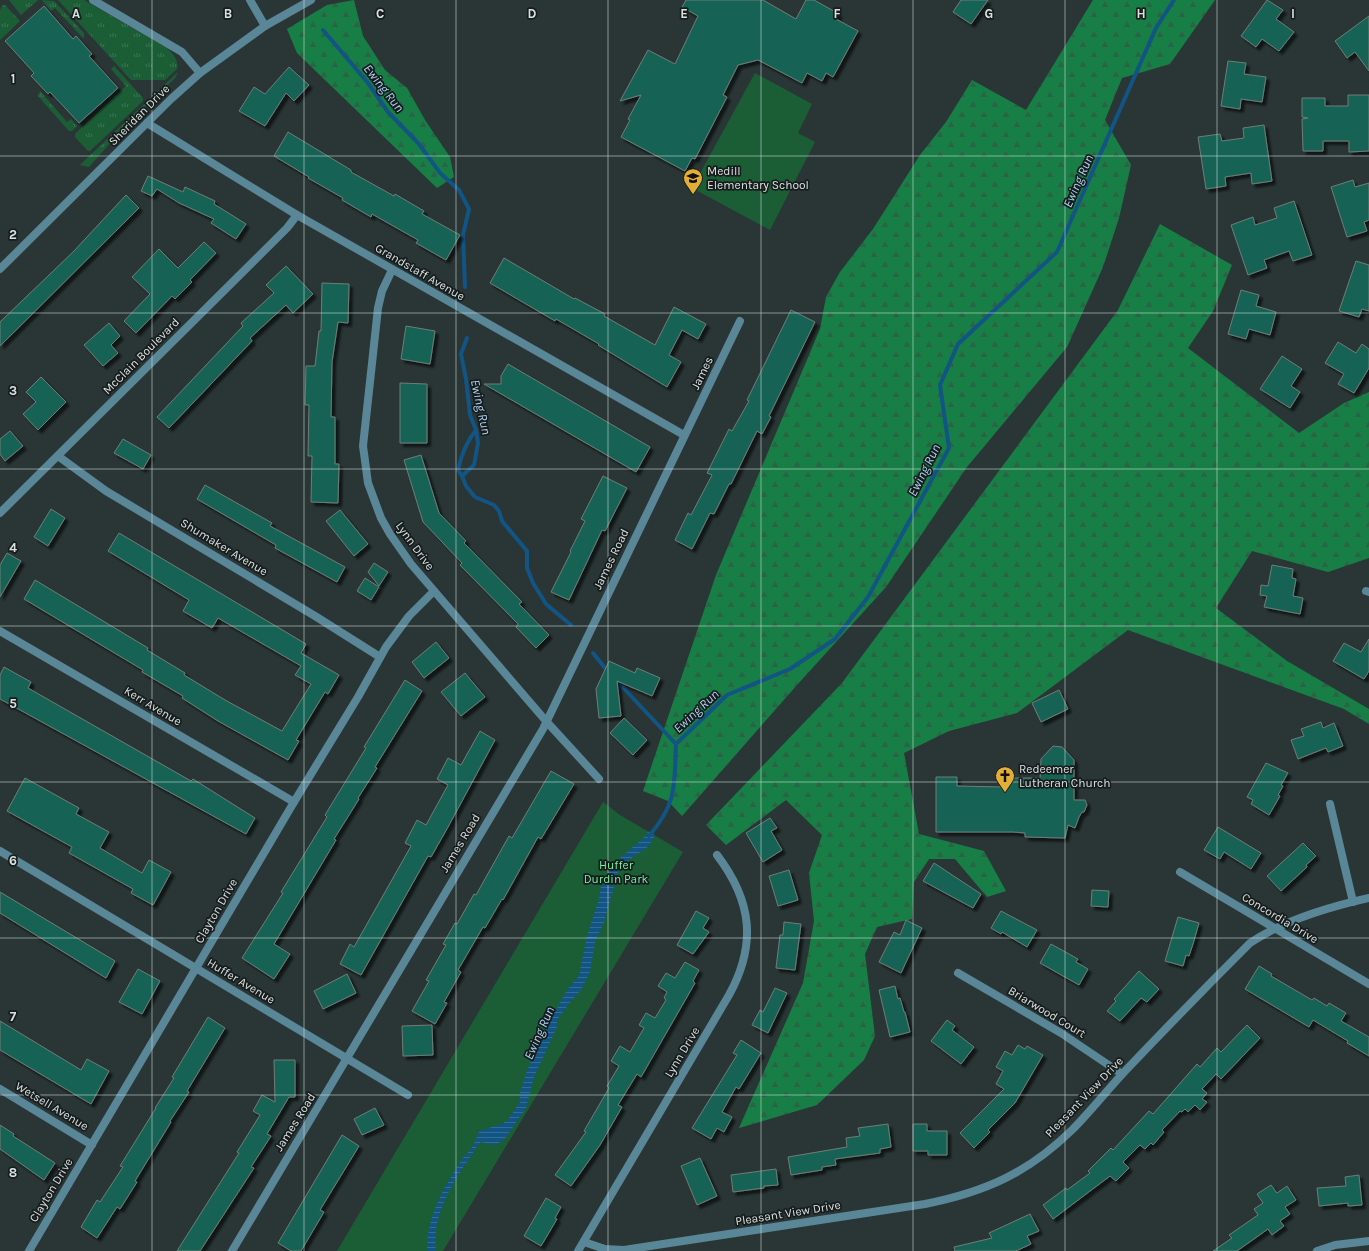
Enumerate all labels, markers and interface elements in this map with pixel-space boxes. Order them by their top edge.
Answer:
text: A [72,6,80,21]
text: B [224,6,232,21]
text: C [376,6,384,21]
text: D [528,6,537,21]
text: E [680,6,688,21]
text: F [833,6,841,21]
text: G [985,6,993,21]
text: H [1136,6,1146,21]
text: I [1291,6,1295,21]
water label: Ewing Run [361,61,407,115]
text: 1 [11,71,15,86]
street label: Sheridan Drive [106,82,172,148]
water label: Ewing Run [1060,152,1096,210]
place label: Medill Elementary School [707,164,809,192]
school or university icon: Medill Elementary School [682,167,704,195]
text: 2 [9,227,17,242]
street label: Grandstaff Avenue [373,241,467,303]
street label: McClain Boulevard [100,315,182,397]
street label: James [688,354,716,392]
water label: Ewing Run [468,378,494,436]
text: 3 [9,383,17,398]
water label: Ewing Run [905,442,943,498]
street label: Shumaker Avenue [178,515,270,579]
street label: Lynn Drive [393,519,437,573]
street label: James Road [590,526,632,592]
text: 4 [9,540,17,555]
street label: Kerr Avenue [122,683,184,729]
water label: Ewing Run [670,686,722,736]
text: 5 [9,696,17,711]
place label: Redeemer Lutheran Church [1019,762,1110,790]
church icon: Redeemer Lutheran Church [994,765,1016,793]
street label: James Road [437,811,483,875]
text: 6 [9,853,17,868]
park label: Huffer Durdin Park [584,858,649,886]
street label: Clayton Drive [192,876,240,946]
street label: Concordia Drive [1239,890,1321,946]
street label: Huffer Avenue [205,955,277,1007]
street label: Briarwood Court [1006,983,1089,1041]
water label: Ewing Run [521,1004,557,1062]
text: 7 [10,1009,17,1024]
street label: Lynn Drive [662,1024,702,1080]
street label: Pleasant View Drive [1042,1054,1126,1140]
street label: Wetsell Avenue [13,1079,91,1133]
street label: James Road [272,1090,318,1154]
street label: Clayton Drive [26,1155,76,1225]
text: 8 [9,1165,17,1180]
street label: Pleasant View Drive [734,1198,842,1228]

